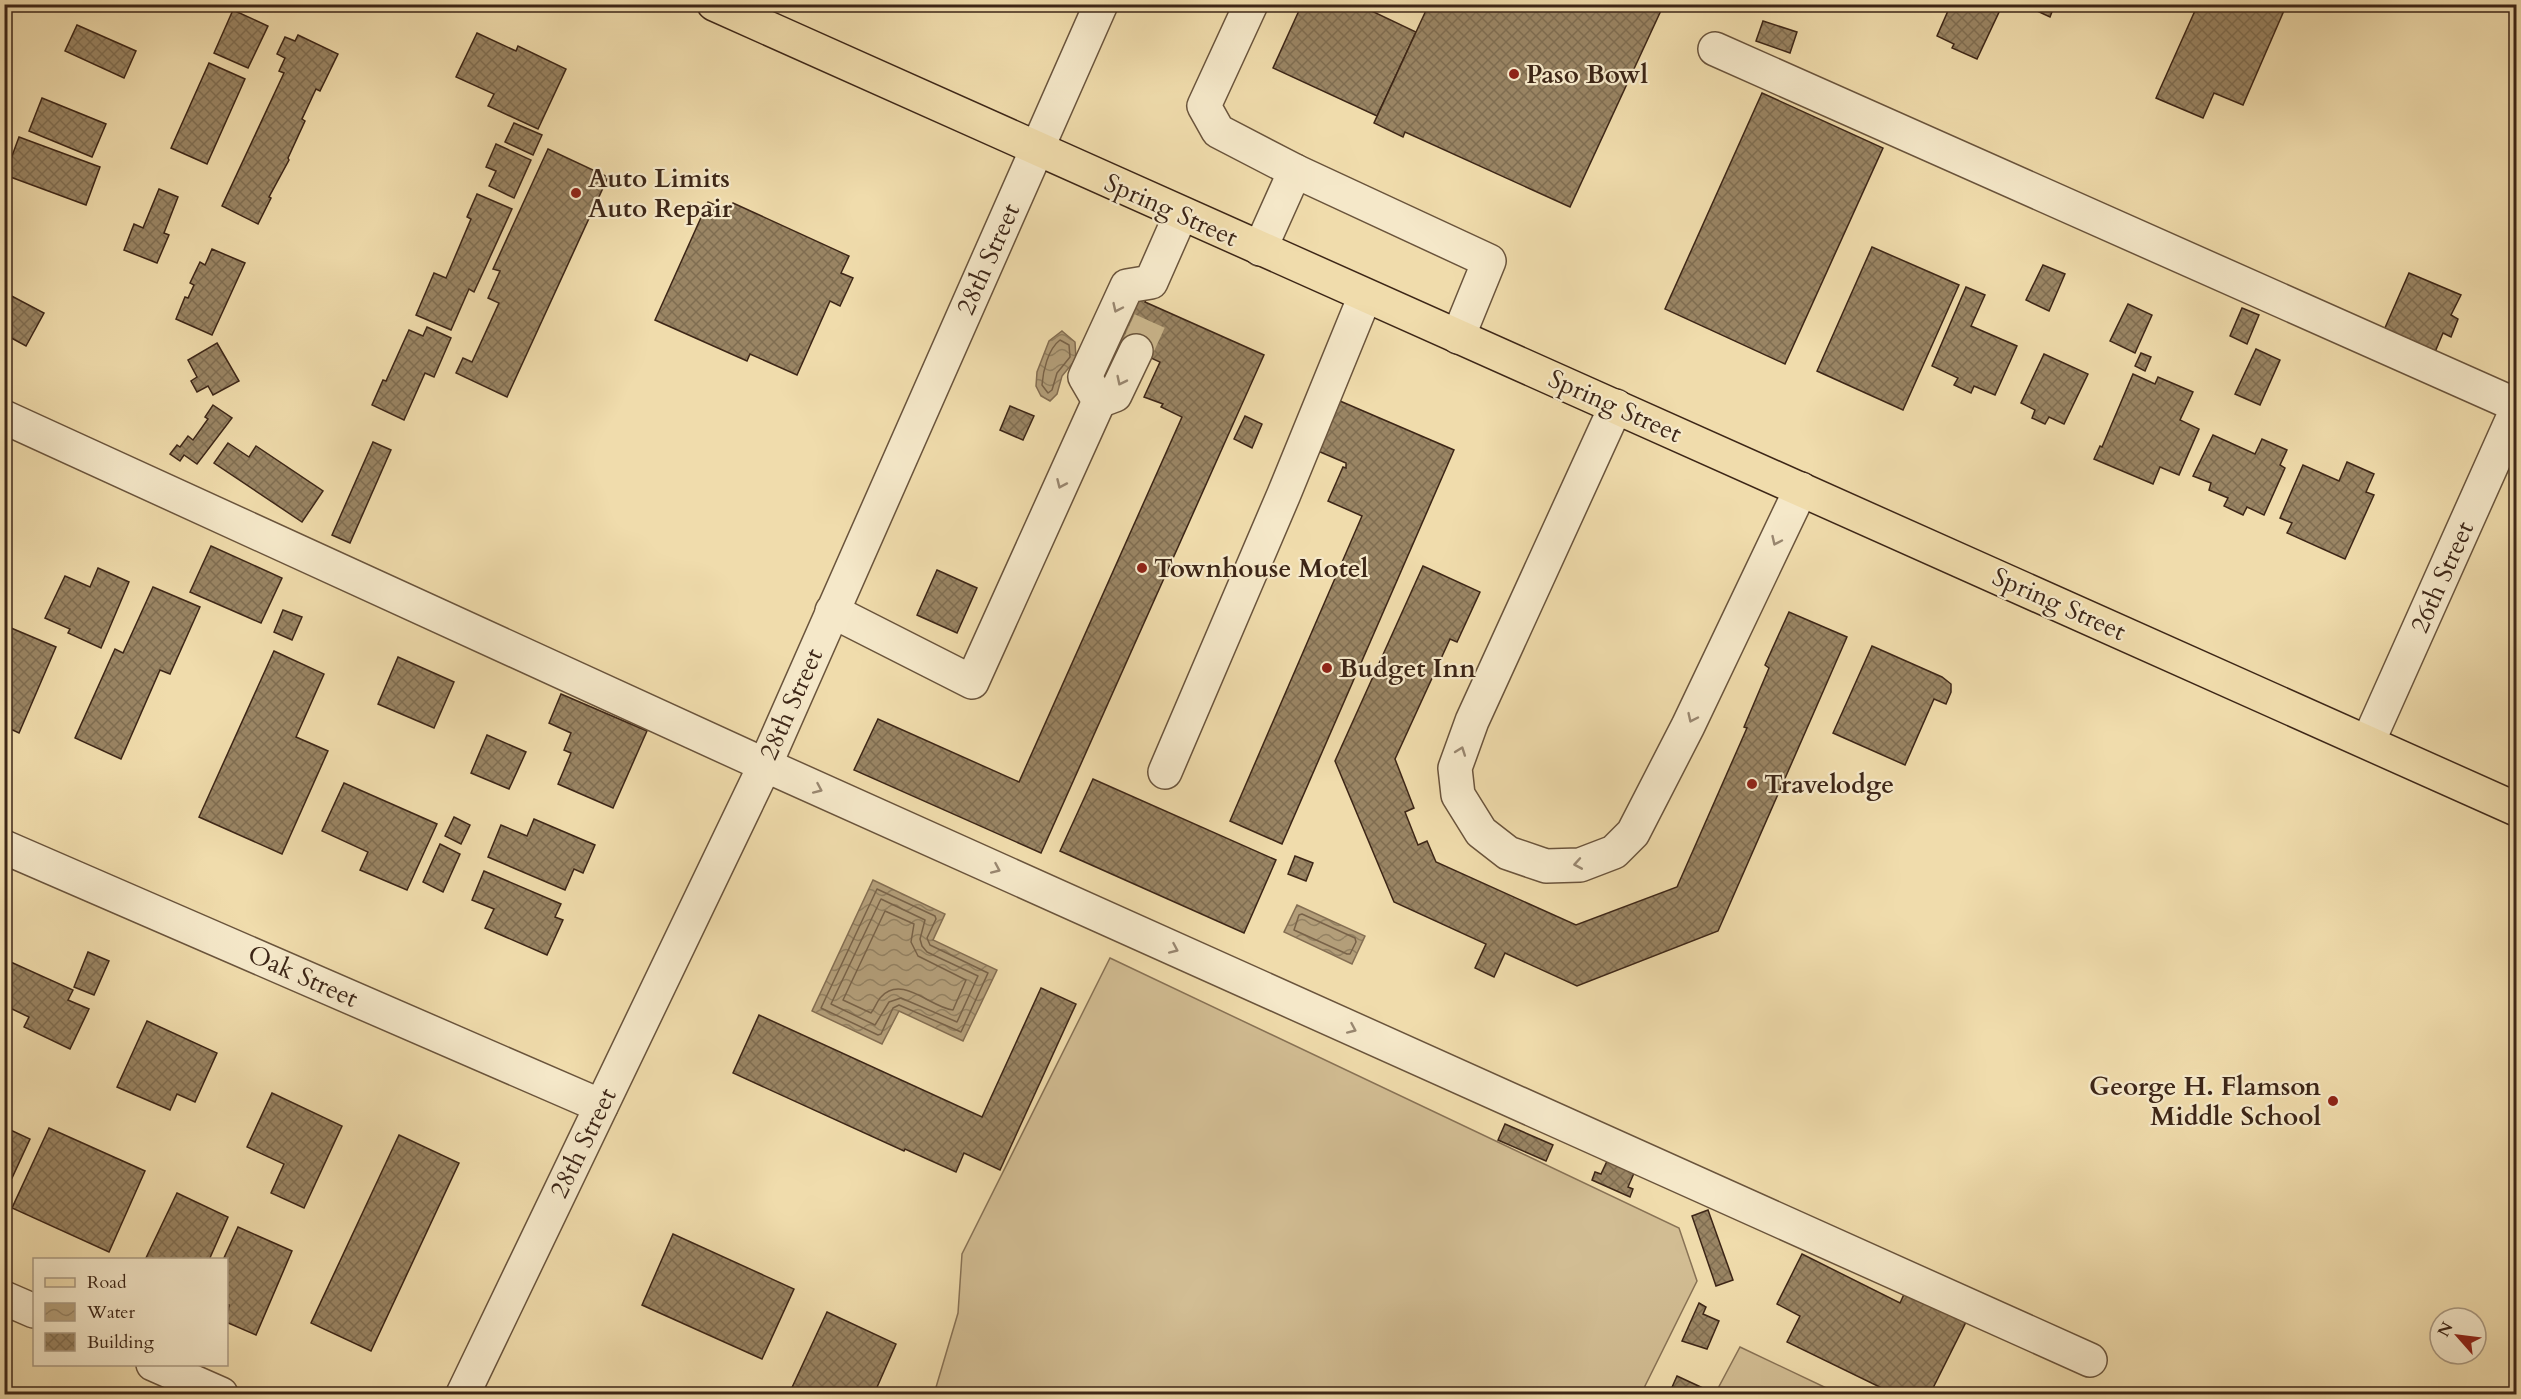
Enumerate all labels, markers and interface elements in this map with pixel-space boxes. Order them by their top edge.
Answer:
place label: Paso Bowl [1526,57,1648,92]
marker: Paso Bowl [1507,67,1521,81]
place label: Auto Limits Auto Repair [588,161,733,226]
street label: Spring Street [1099,165,1243,255]
marker: Auto Limits Auto Repair [569,186,583,200]
street label: 28th Street [948,198,1028,320]
one-way arrow [1113,301,1125,312]
street label: Spring Street [1543,361,1687,451]
one-way arrow [1117,374,1129,385]
one-way arrow [1057,477,1069,488]
street label: 26th Street [2402,516,2482,638]
one-way arrow [1771,535,1783,546]
place label: Townhouse Motel [1154,551,1369,586]
street label: Spring Street [1987,559,2131,649]
marker: Townhouse Motel [1135,561,1149,575]
street label: 28th Street [751,643,831,765]
place label: Budget Inn [1339,651,1476,686]
marker: Budget Inn [1320,661,1334,675]
one-way arrow [1688,711,1700,722]
one-way arrow [1454,746,1466,757]
place label: Travelodge [1764,767,1894,802]
marker: Travelodge [1745,777,1759,791]
one-way arrow [812,782,823,794]
one-way arrow [1573,857,1583,870]
one-way arrow [990,862,1001,874]
street label: Oak Street [242,936,364,1016]
one-way arrow [1167,942,1178,954]
one-way arrow [1345,1021,1356,1033]
place label: George H. Flamson Middle School [2089,1069,2321,1134]
street label: 28th Street [541,1082,625,1204]
marker: George H. Flamson Middle School [2326,1094,2340,1108]
legend [33,1258,228,1366]
text: Road [87,1270,127,1295]
text: Water [86,1300,136,1325]
north arrow [2428,1306,2488,1366]
text: N [2433,1318,2459,1341]
text: Building [87,1330,155,1355]

